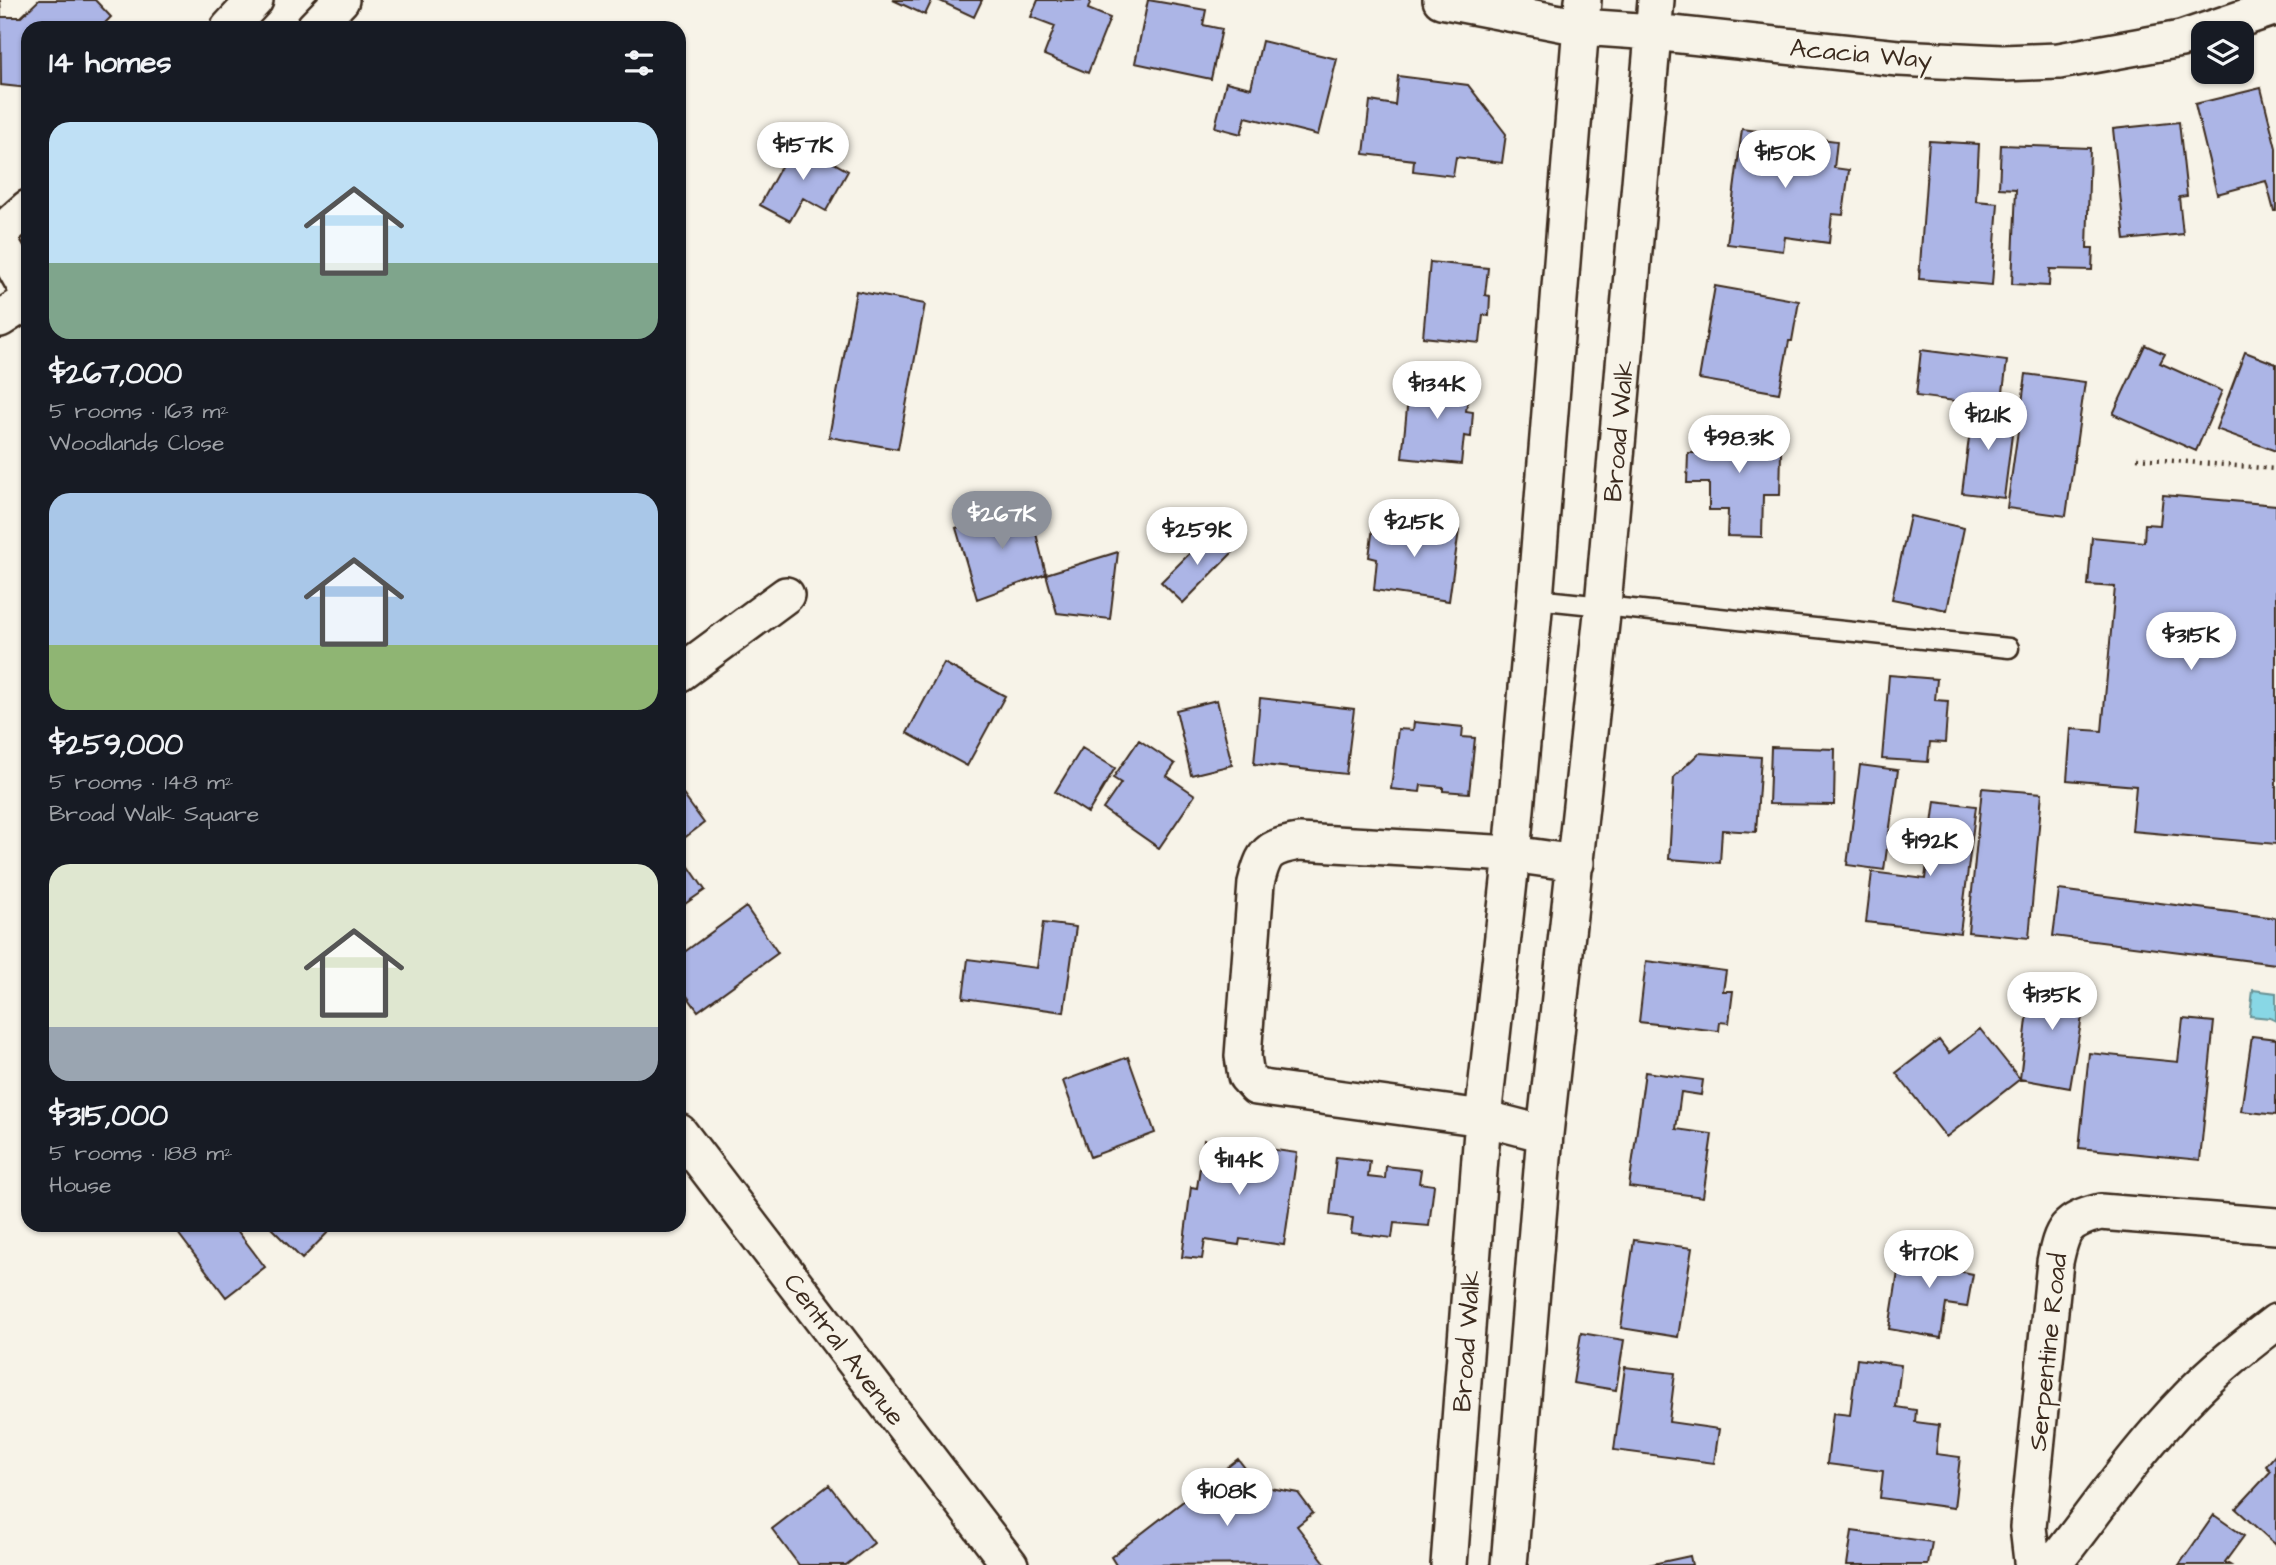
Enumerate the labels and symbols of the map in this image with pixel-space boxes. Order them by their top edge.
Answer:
street label: Acacia Way [1788,30,1933,80]
pin: $157K [754,122,852,182]
pin: $150K [1736,130,1834,190]
street label: Broad Walk [1595,359,1643,503]
pin: $134K [1388,362,1486,421]
pin: $121K [1939,392,2037,452]
pin: $98.3K [1682,416,1796,475]
pin: $267K [953,491,1051,551]
pin: $215K [1365,500,1463,559]
pin: $259K [1148,508,1246,567]
pin: $315K [2142,612,2240,672]
pin: $192K [1881,818,1979,878]
pin: $135K [2003,972,2101,1032]
pin: $114K [1190,1138,1288,1197]
pin: $170K [1880,1230,1978,1290]
street label: Serpentine Road [2020,1252,2076,1453]
street label: Central Avenue [775,1266,914,1433]
street label: Broad Walk [1444,1269,1490,1413]
pin: $108K [1178,1468,1276,1528]

